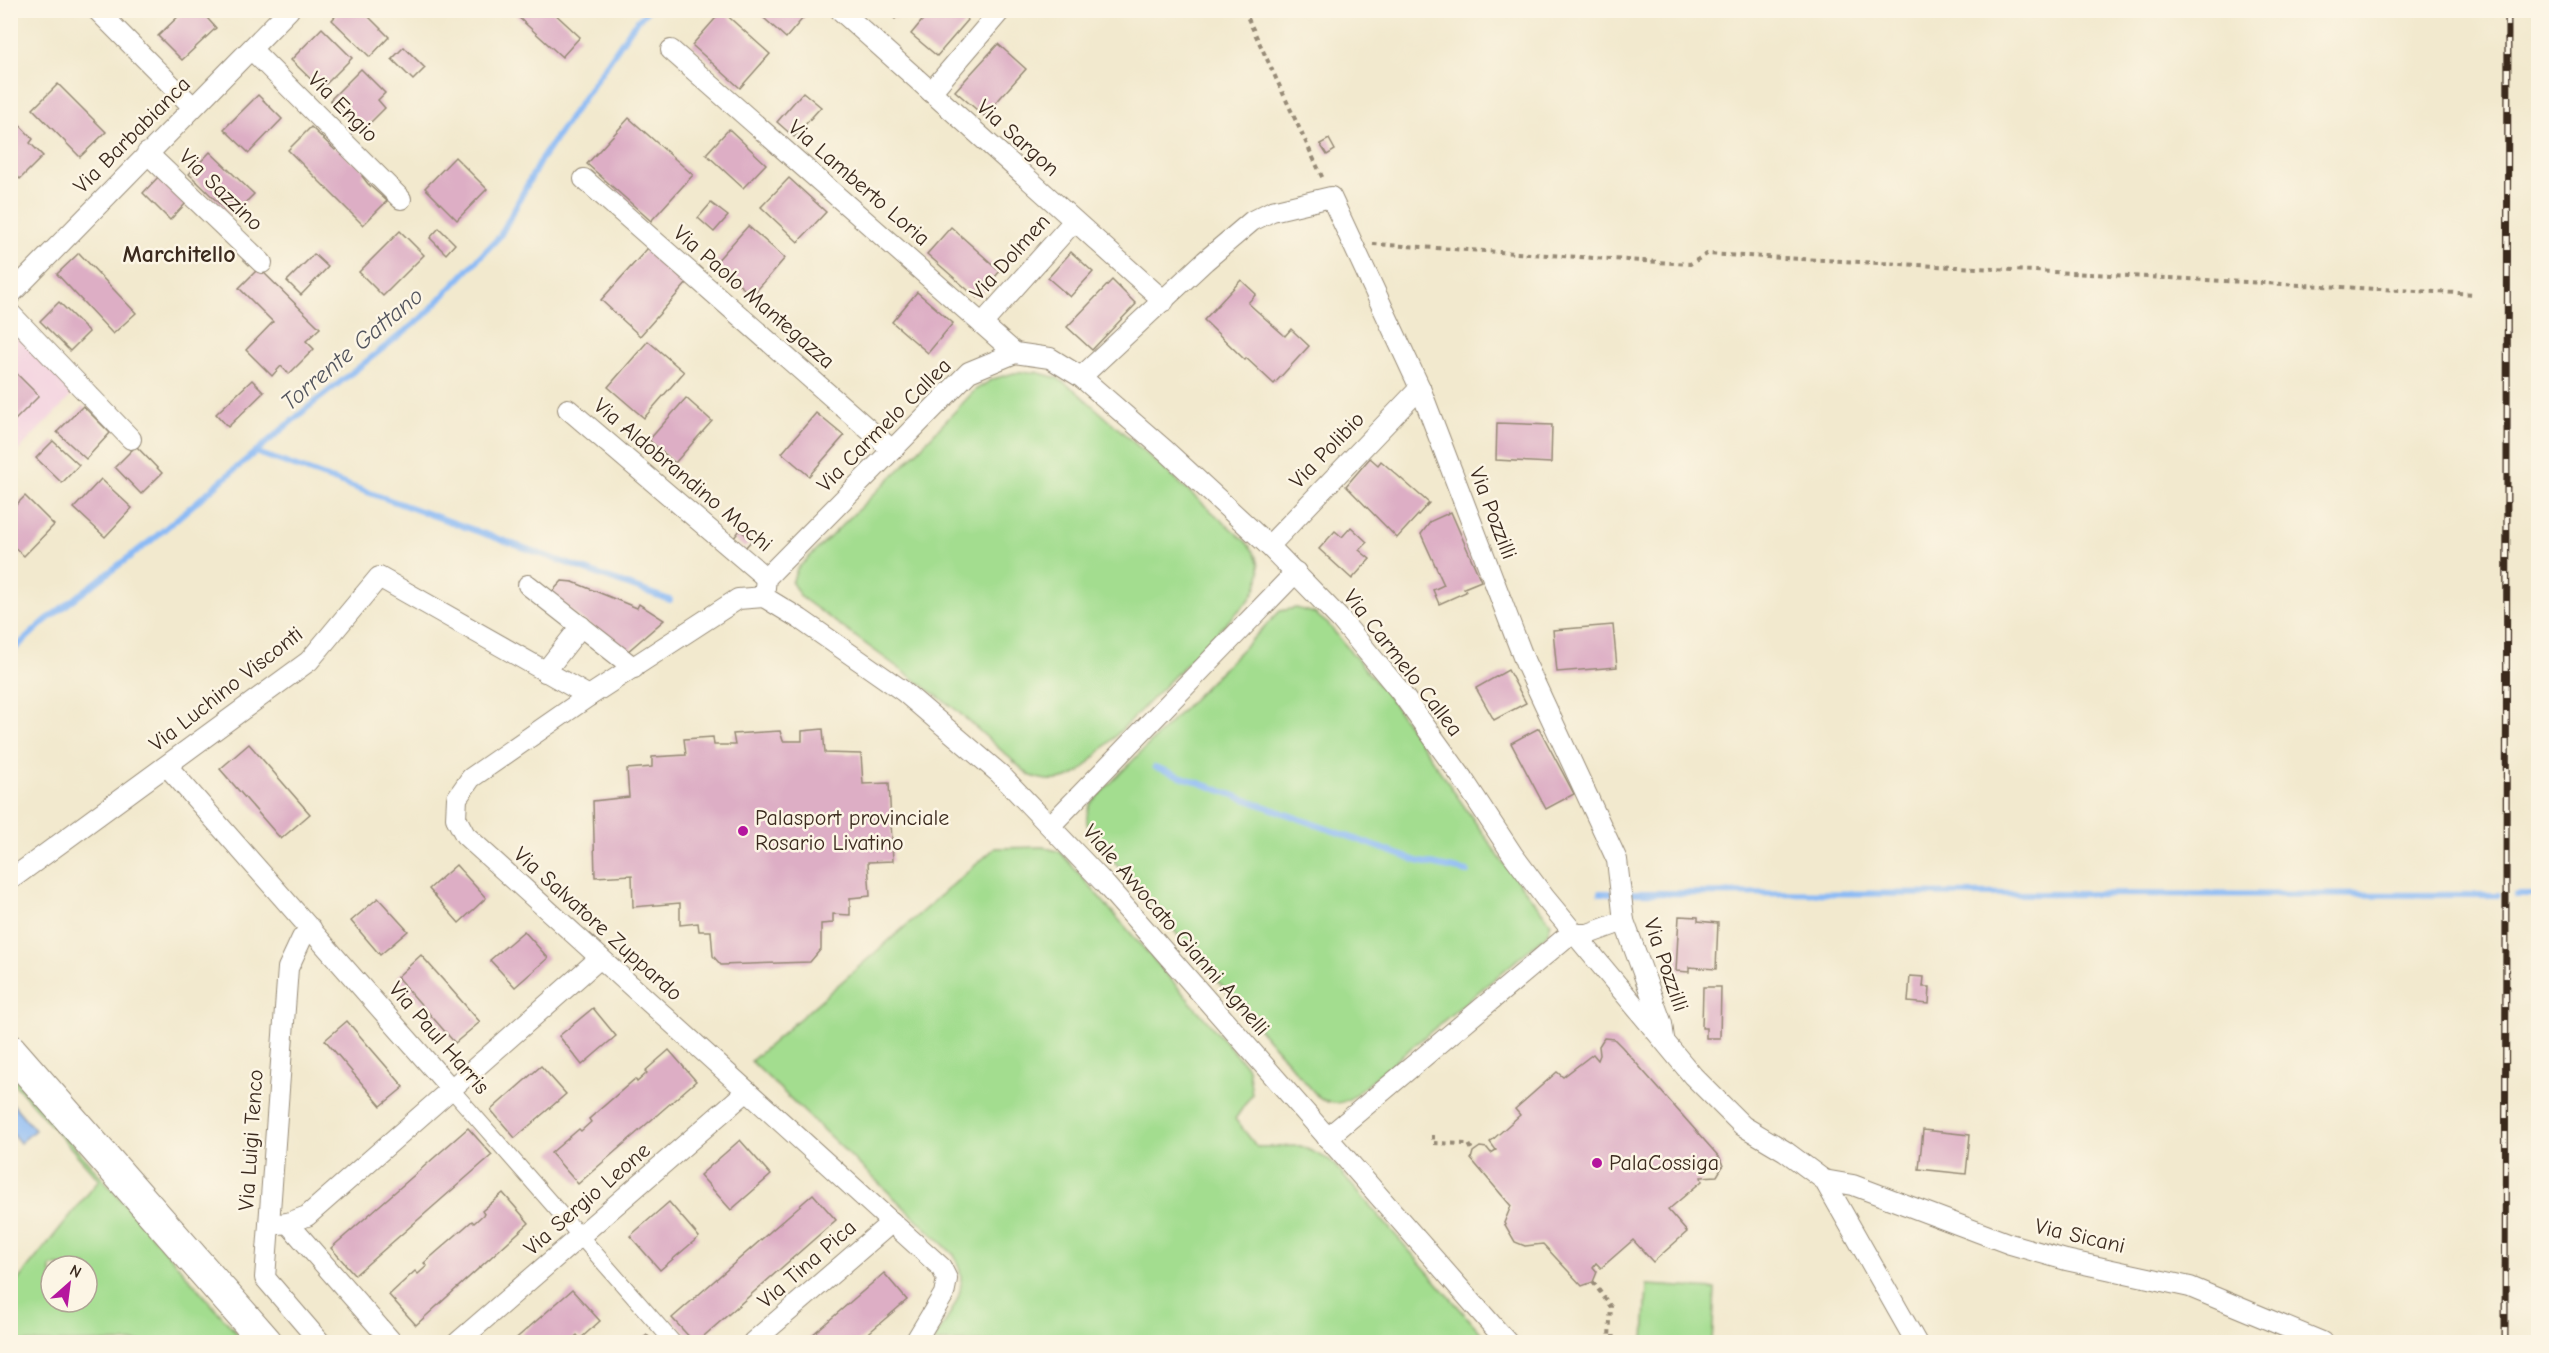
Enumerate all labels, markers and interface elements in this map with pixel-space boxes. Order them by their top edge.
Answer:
street label: Via Engio [302,66,384,148]
street label: Via Barbabianca [68,71,196,199]
street label: Via Sargon [971,94,1065,182]
street label: Via Lamberto Loria [783,114,935,252]
street label: Via Sazzino [174,144,268,236]
street label: Via Dolmen [964,208,1056,306]
street label: Via Paolo Mantegazza [668,220,840,374]
district label: Marchitello [122,240,236,268]
water label: Torrente Gattano [275,282,429,416]
street label: Via Carmelo Callea [812,353,956,497]
street label: Via Aldobrandino Mochi [588,393,778,557]
street label: Via Polibio [1284,406,1370,494]
street label: Via Pozzilli [1464,463,1522,563]
street label: Via Carmelo Callea [1338,584,1468,742]
street label: Via Luchino Visconti [144,621,308,757]
place label: Palasport provinciale Rosario Livatino [755,805,949,856]
street label: Viale Avvocato Gianni Agnelli [1077,819,1275,1041]
marker: Palasport provinciale Rosario Livatino [736,824,750,838]
street label: Via Salvatore Zuppardo [508,841,688,1007]
street label: Via Pozzilli [1638,915,1694,1015]
street label: Via Paul Harris [383,976,495,1100]
street label: Via Luigi Tenco [233,1068,269,1212]
street label: Via Sergio Leone [519,1137,655,1261]
place label: PalaCossiga [1609,1150,1719,1176]
marker: PalaCossiga [1590,1156,1604,1170]
street label: Via Sicani [2032,1213,2128,1259]
street label: Via Tina Pica [752,1214,862,1314]
north arrow [39,1254,99,1314]
text: N [67,1261,84,1282]

